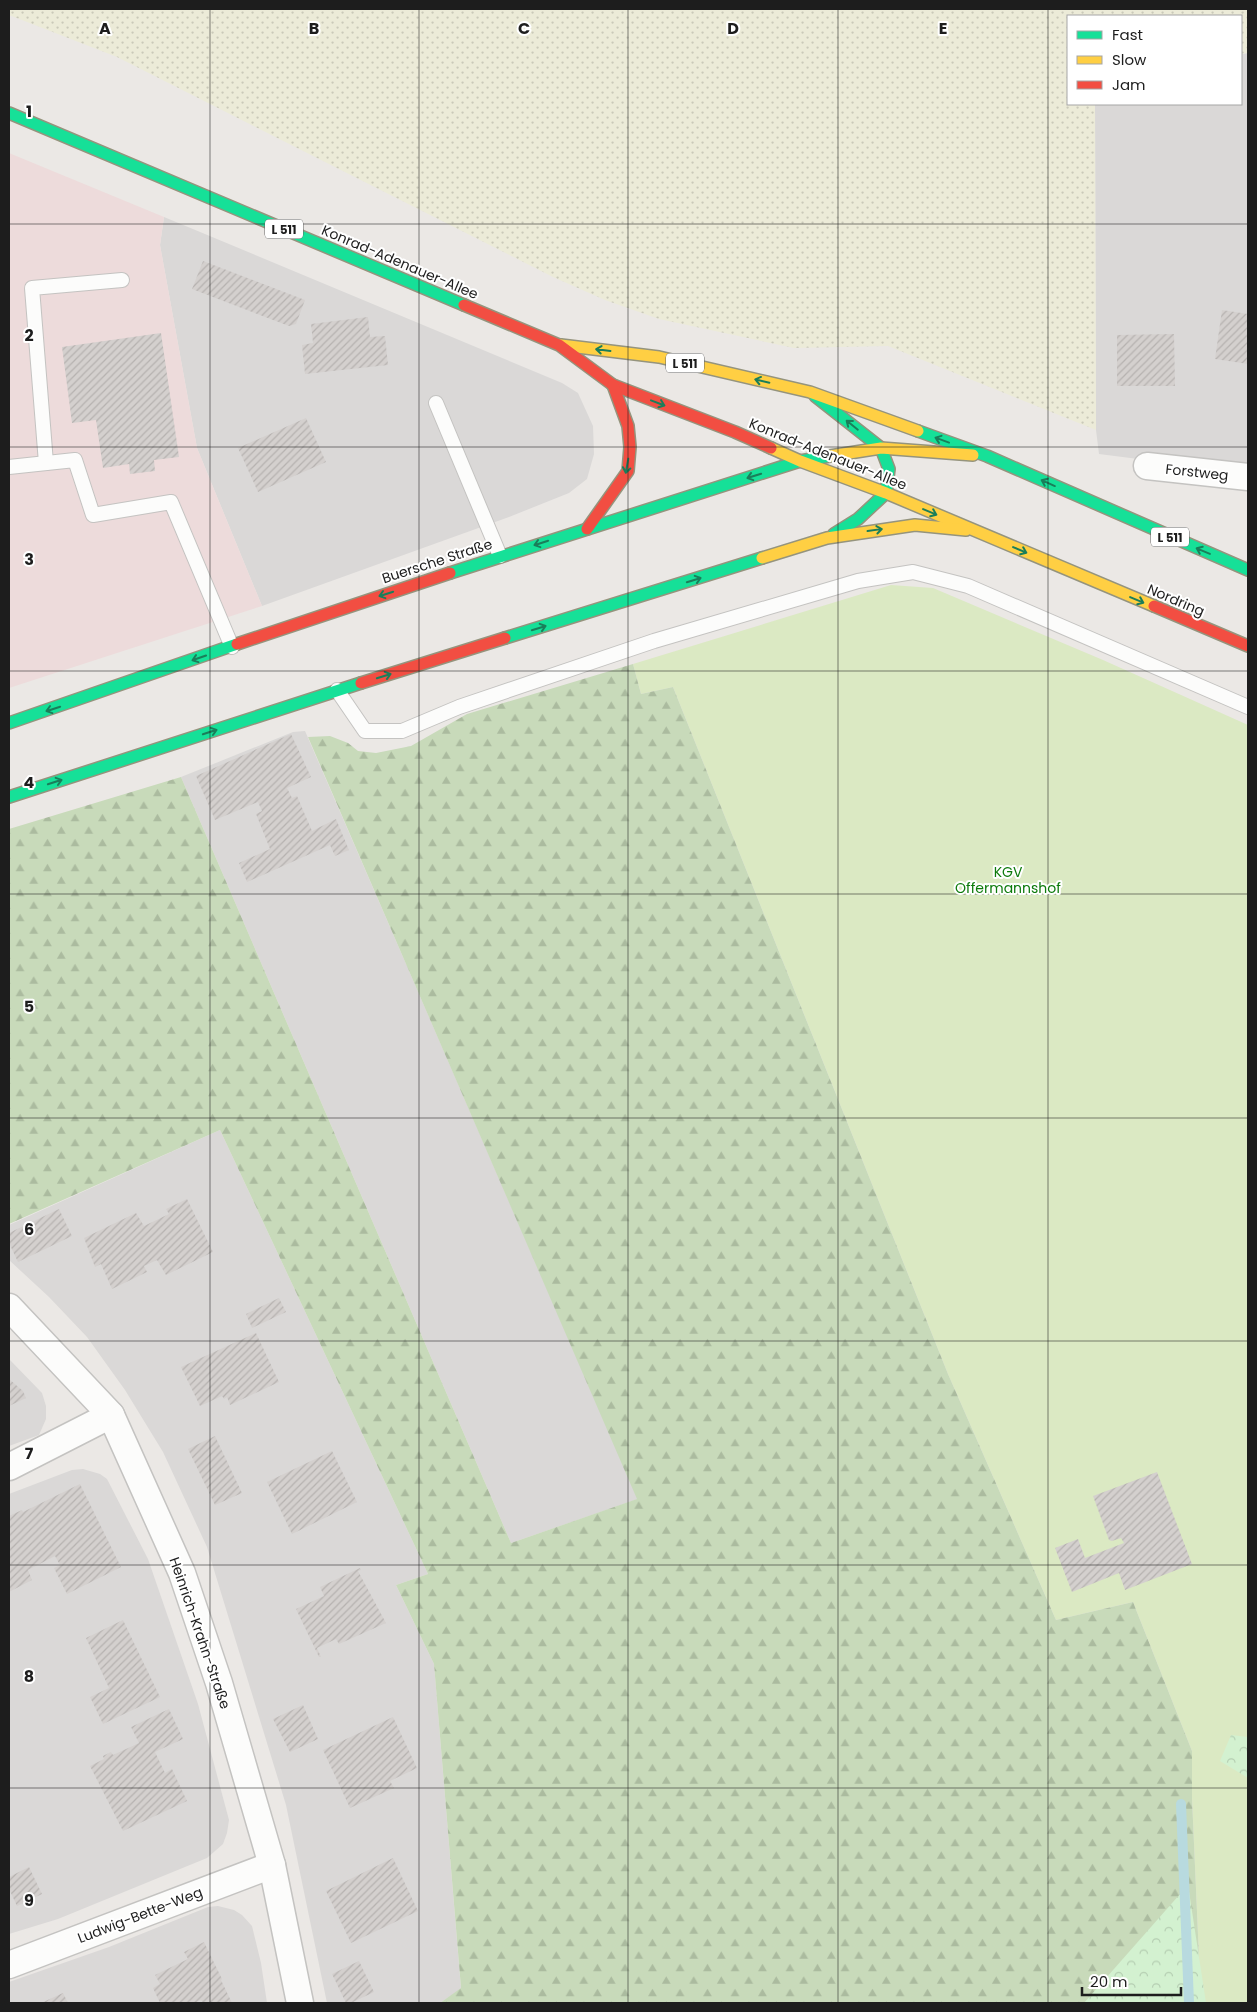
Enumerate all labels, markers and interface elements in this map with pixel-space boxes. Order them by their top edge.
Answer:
legend [1067,15,1242,105]
text: A [99,17,111,40]
text: B [309,17,319,40]
text: C [518,17,530,40]
text: D [727,17,739,40]
text: E [939,17,947,40]
text: Fast [1112,24,1143,45]
text: Slow [1112,49,1147,70]
text: Jam [1112,74,1146,95]
text: 1 [26,100,32,123]
road number: L 511 [265,220,303,238]
street label: Konrad-Adenauer-Allee [319,220,482,304]
text: 2 [24,324,34,347]
one-way arrow [595,345,611,355]
road number: L 511 [666,353,704,372]
one-way arrow [755,376,771,385]
one-way arrow [651,399,666,408]
street label: Konrad-Adenauer-Allee [746,413,910,495]
one-way arrow [846,420,859,431]
one-way arrow [934,435,950,444]
one-way arrow [622,457,632,473]
street label: Forstweg [1164,459,1230,485]
one-way arrow [746,471,762,481]
one-way arrow [1041,478,1056,488]
one-way arrow [922,508,937,518]
one-way arrow [867,525,883,535]
road number: L 511 [1151,528,1189,546]
street label: Buersche Straße [379,534,495,588]
one-way arrow [533,539,549,549]
one-way arrow [1012,546,1027,556]
one-way arrow [1196,546,1211,555]
text: 3 [24,548,34,571]
one-way arrow [686,574,702,584]
street label: Nordring [1144,579,1208,621]
one-way arrow [379,590,394,599]
one-way arrow [1129,595,1144,605]
one-way arrow [531,622,547,632]
one-way arrow [192,654,208,663]
one-way arrow [375,671,391,680]
one-way arrow [45,705,61,714]
one-way arrow [201,727,217,736]
text: 4 [24,771,35,794]
one-way arrow [47,777,63,787]
park label: KGV Offermannshof [955,862,1061,898]
text: 5 [24,995,34,1018]
text: 6 [24,1218,34,1241]
text: 7 [25,1442,34,1465]
street label: Heinrich-Krahn-Straße [165,1554,236,1712]
text: 8 [24,1665,34,1688]
street label: Ludwig-Bette-Weg [75,1882,205,1948]
text: 9 [24,1889,34,1912]
scale bar [1082,1964,1181,1996]
text: 20 m [1090,1971,1128,1992]

